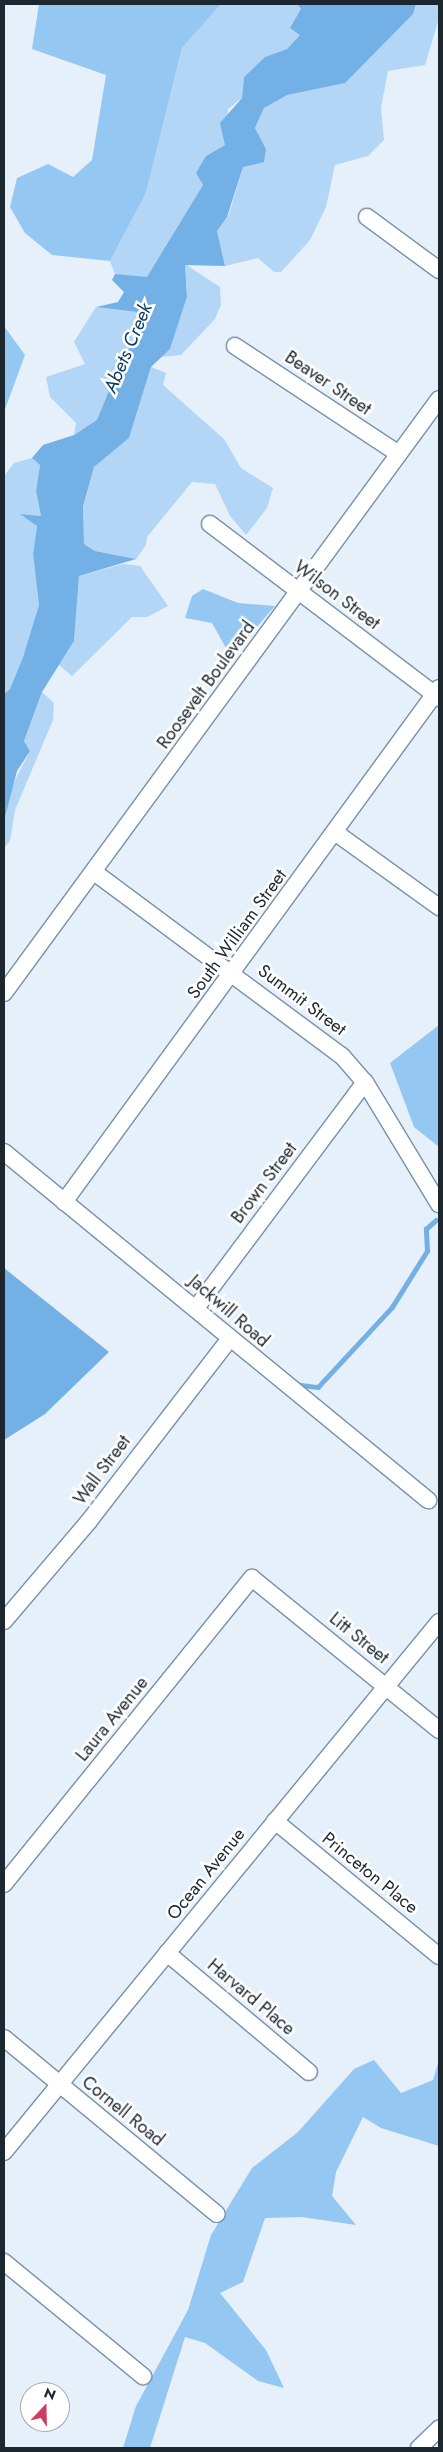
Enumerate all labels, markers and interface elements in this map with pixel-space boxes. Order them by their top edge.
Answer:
water label: Abets Creek [99,300,157,396]
street label: Beaver Street [281,346,375,420]
street label: Wilson Street [290,556,384,634]
street label: Roosevelt Boulevard [153,617,259,753]
street label: South William Street [183,865,291,1003]
street label: Summit Street [254,960,350,1040]
street label: Brown Street [227,1138,301,1228]
street label: Jackwill Road [184,1270,274,1352]
street label: Wall Street [69,1431,135,1509]
street label: Litt Street [325,1608,393,1668]
street label: Laura Avenue [71,1672,153,1766]
street label: Ocean Avenue [162,1824,250,1924]
street label: Princeton Place [318,1828,422,1918]
street label: Harvard Place [203,1954,299,2040]
street label: Cornell Road [78,2071,168,2151]
north arrow [20,2382,70,2432]
text: N [41,2383,59,2405]

